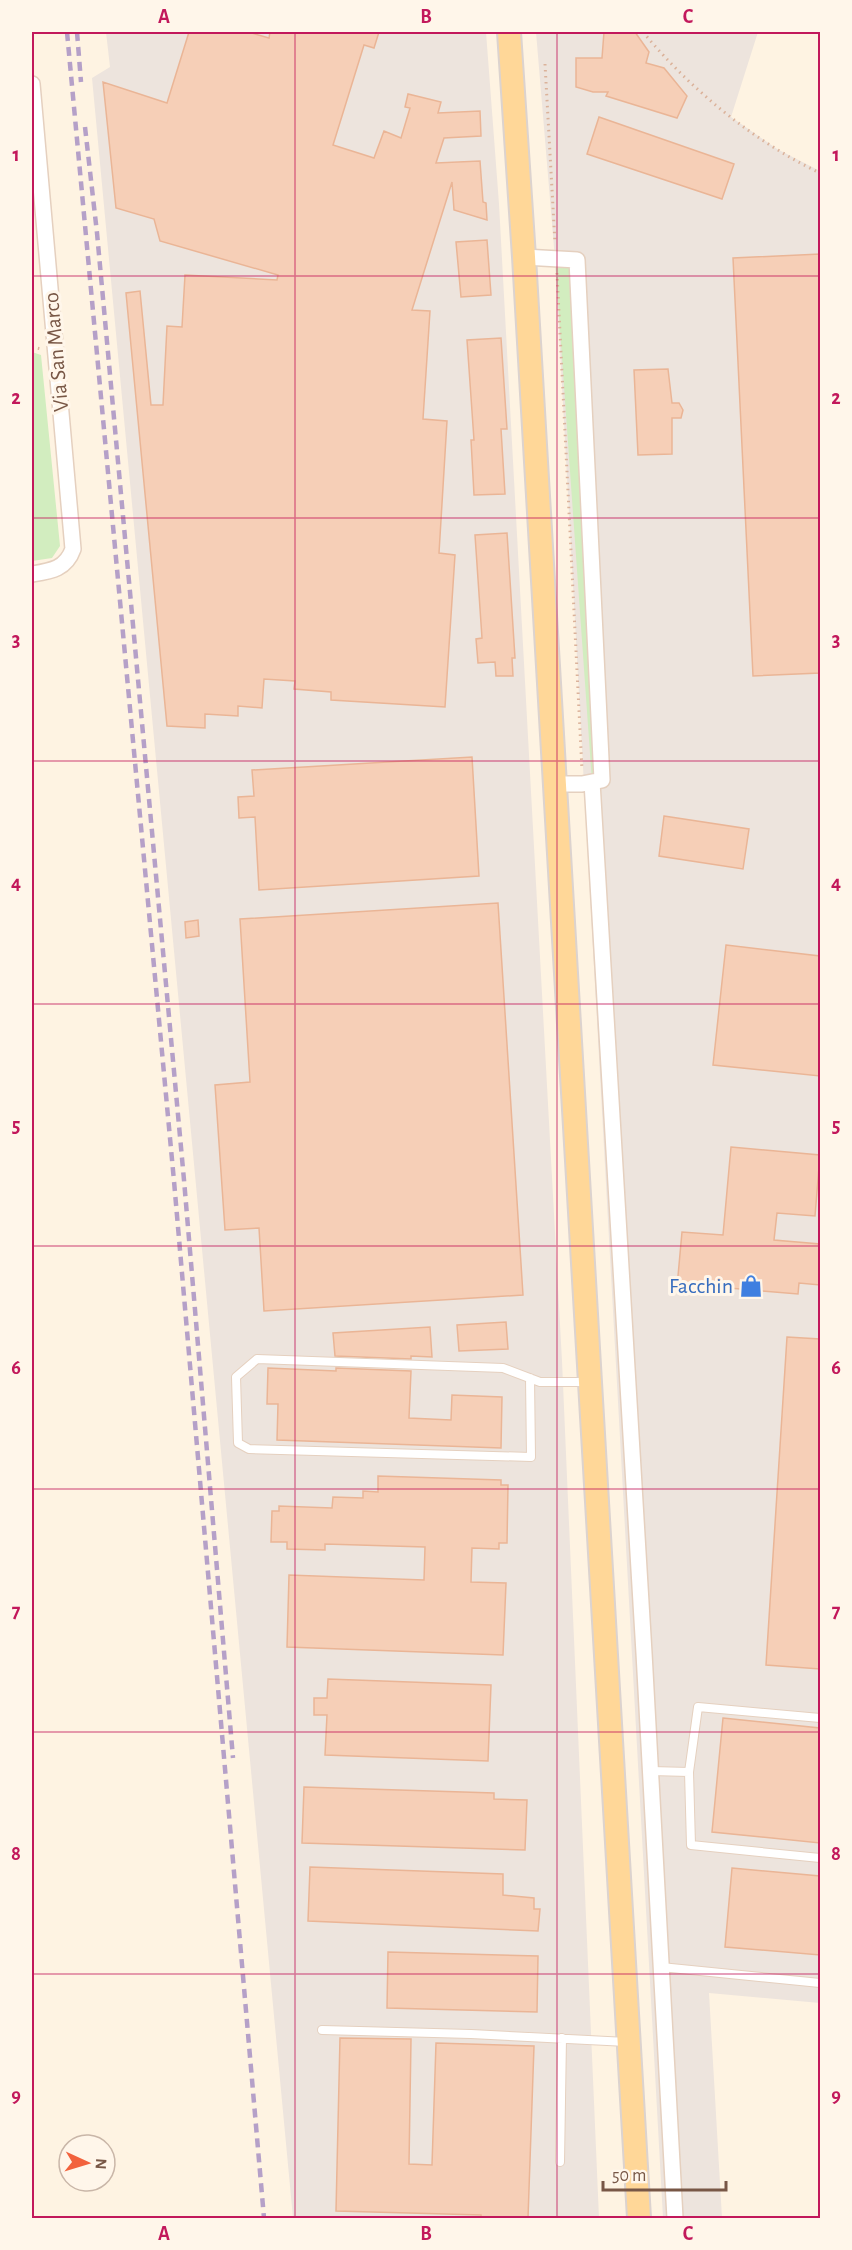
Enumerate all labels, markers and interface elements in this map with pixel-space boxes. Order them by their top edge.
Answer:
text: A [158,7,170,27]
text: B [420,7,432,27]
text: C [683,7,694,27]
text: 1 [12,145,20,165]
text: 1 [832,145,840,165]
street label: Via San Marco [40,291,72,413]
text: 2 [11,388,21,408]
text: 2 [831,388,841,408]
text: 3 [12,630,20,650]
text: 3 [832,630,840,650]
text: 4 [11,873,21,893]
text: 4 [831,873,841,893]
text: 5 [12,1116,20,1136]
text: 5 [832,1116,840,1136]
shop icon: Facchin [738,1273,764,1299]
place label: Facchin [669,1275,733,1297]
text: 6 [11,1358,21,1378]
text: 6 [831,1358,841,1378]
text: 7 [12,1601,21,1621]
text: 7 [832,1601,841,1621]
text: 8 [11,1844,21,1864]
text: 8 [831,1844,841,1864]
text: 9 [11,2086,21,2106]
text: 9 [831,2086,841,2106]
north arrow [57,2133,117,2193]
scale bar [603,2154,726,2192]
text: N [93,2158,109,2170]
text: 50 m [612,2167,646,2185]
text: A [158,2224,170,2244]
text: B [420,2224,432,2244]
text: C [683,2224,694,2244]

